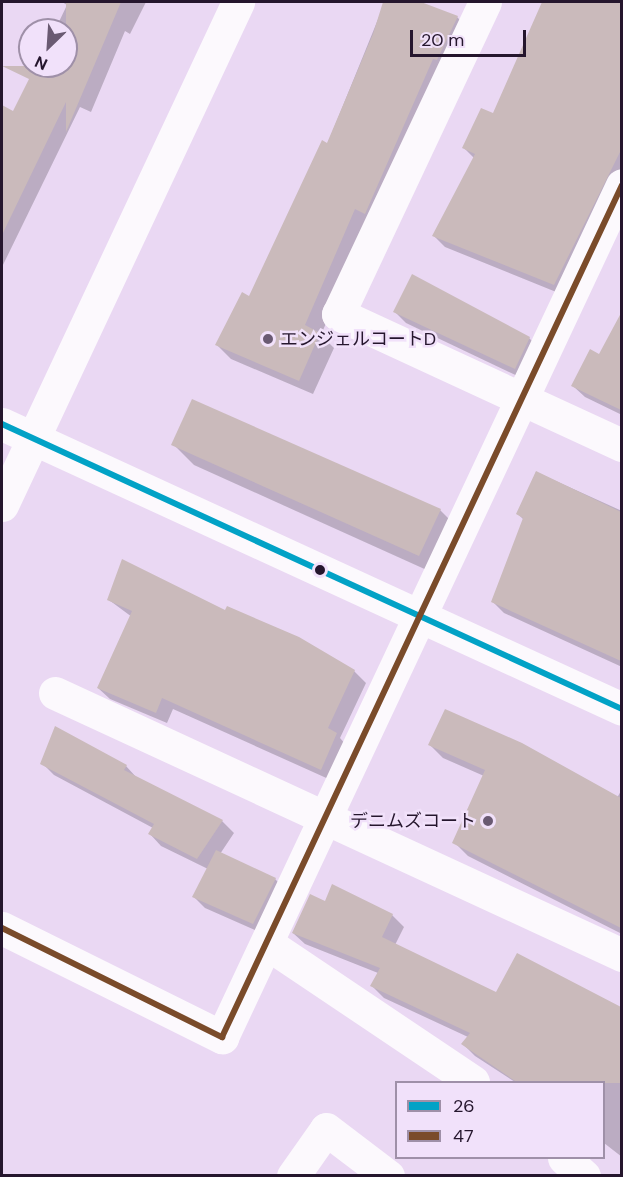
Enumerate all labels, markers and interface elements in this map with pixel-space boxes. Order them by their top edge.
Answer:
north arrow [18,18,78,78]
scale bar [413,18,528,56]
text: 20 m [421,28,464,52]
text: N [31,51,51,75]
place label: エンジェルコートD [280,328,436,350]
marker: エンジェルコートD [261,332,275,346]
unlabelled marker [314,564,326,576]
place label: デニムズコート [350,810,476,832]
marker: デニムズコート [481,814,495,828]
legend [395,1081,605,1159]
text: 26 [453,1094,475,1118]
text: 47 [453,1124,474,1148]

